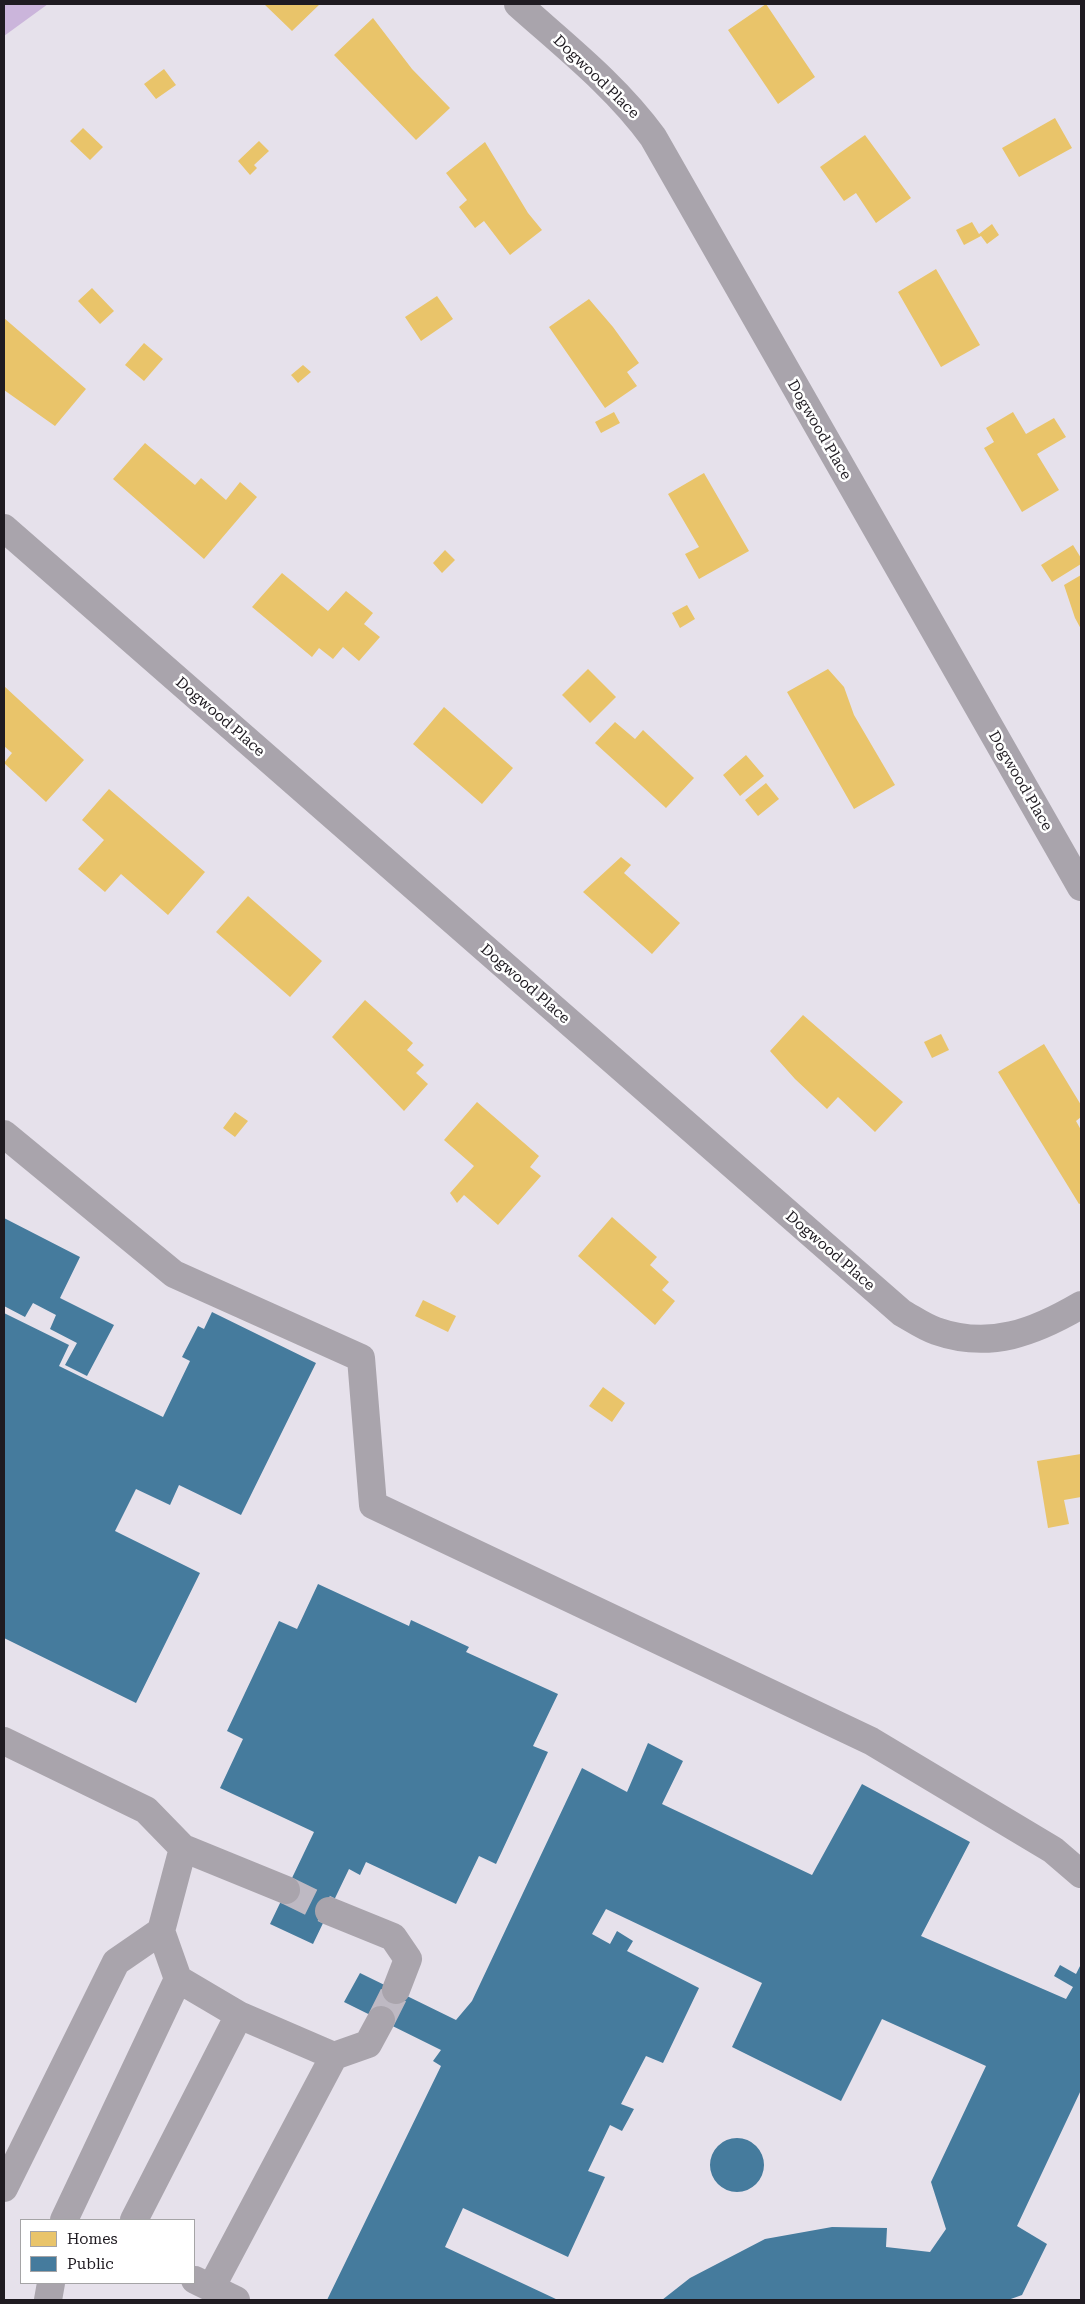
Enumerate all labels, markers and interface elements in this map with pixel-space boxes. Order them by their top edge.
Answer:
street label: Dogwood Place [549,32,643,122]
street label: Dogwood Place [783,377,855,483]
street label: Dogwood Place [172,673,268,761]
street label: Dogwood Place [984,728,1056,834]
street label: Dogwood Place [477,940,573,1028]
street label: Dogwood Place [782,1207,878,1295]
legend [20,2219,195,2284]
text: Homes [67,2230,118,2248]
text: Public [67,2255,114,2273]

